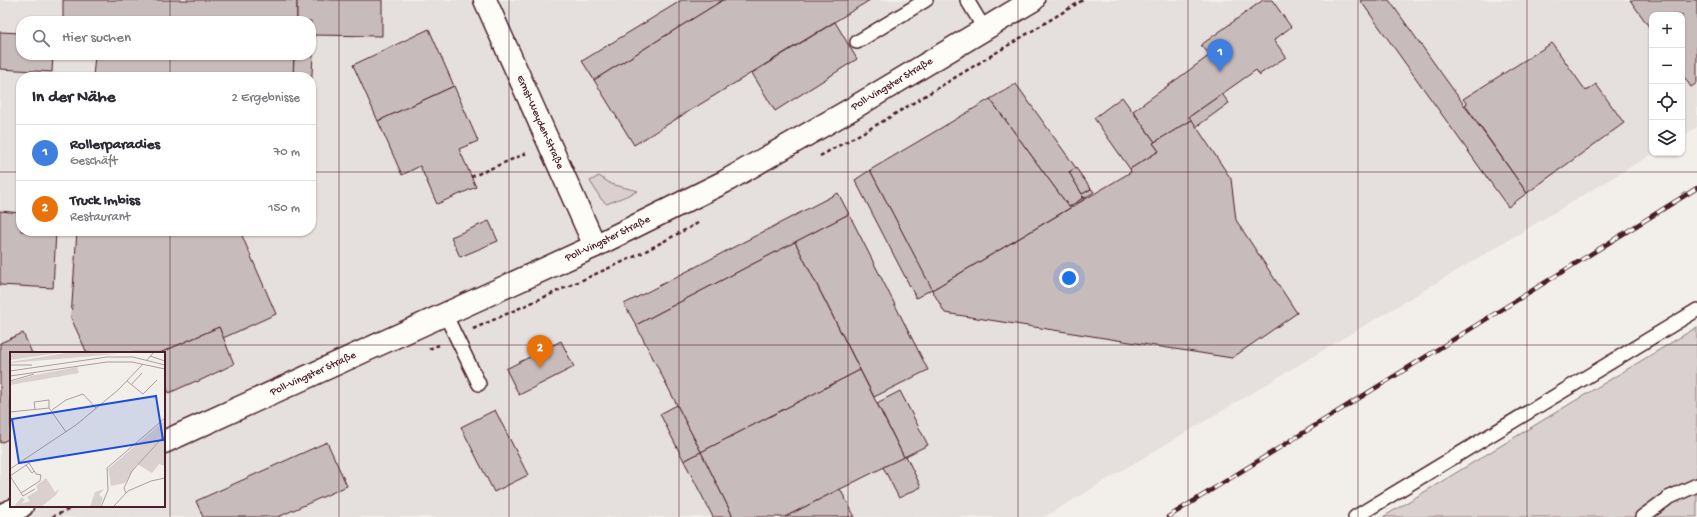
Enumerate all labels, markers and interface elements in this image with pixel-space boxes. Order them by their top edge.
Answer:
map controls [1649,12,1685,156]
button: + [1649,12,1685,48]
search box [16,16,316,60]
icon: search [30,27,52,49]
text: Hier suchen [62,29,131,47]
pin: 1 [1207,39,1233,72]
button: − [1649,48,1685,84]
street label: Poll-Vingster Straße [849,55,936,114]
street label: Ernst-Weyden-Straße [514,74,566,171]
button: locate [1649,84,1685,120]
text: In der Nähe [32,88,115,108]
text: 2 Ergebnisse [232,91,300,106]
button: layers [1649,120,1685,156]
text: Rollerparadies [70,136,160,154]
text: 1 [42,145,48,160]
text: 70 m [274,145,300,160]
text: Geschäft [70,154,118,169]
text: Truck Imbiss [70,192,140,210]
text: 2 [42,201,48,216]
text: 150 m [268,201,300,216]
text: Restaurant [70,210,130,225]
street label: Poll-Vingster Straße [563,213,653,265]
your location [1059,268,1079,288]
pin: 2 [527,335,553,368]
street label: Poll-Vingster Straße [268,349,358,399]
inset map [10,352,165,507]

